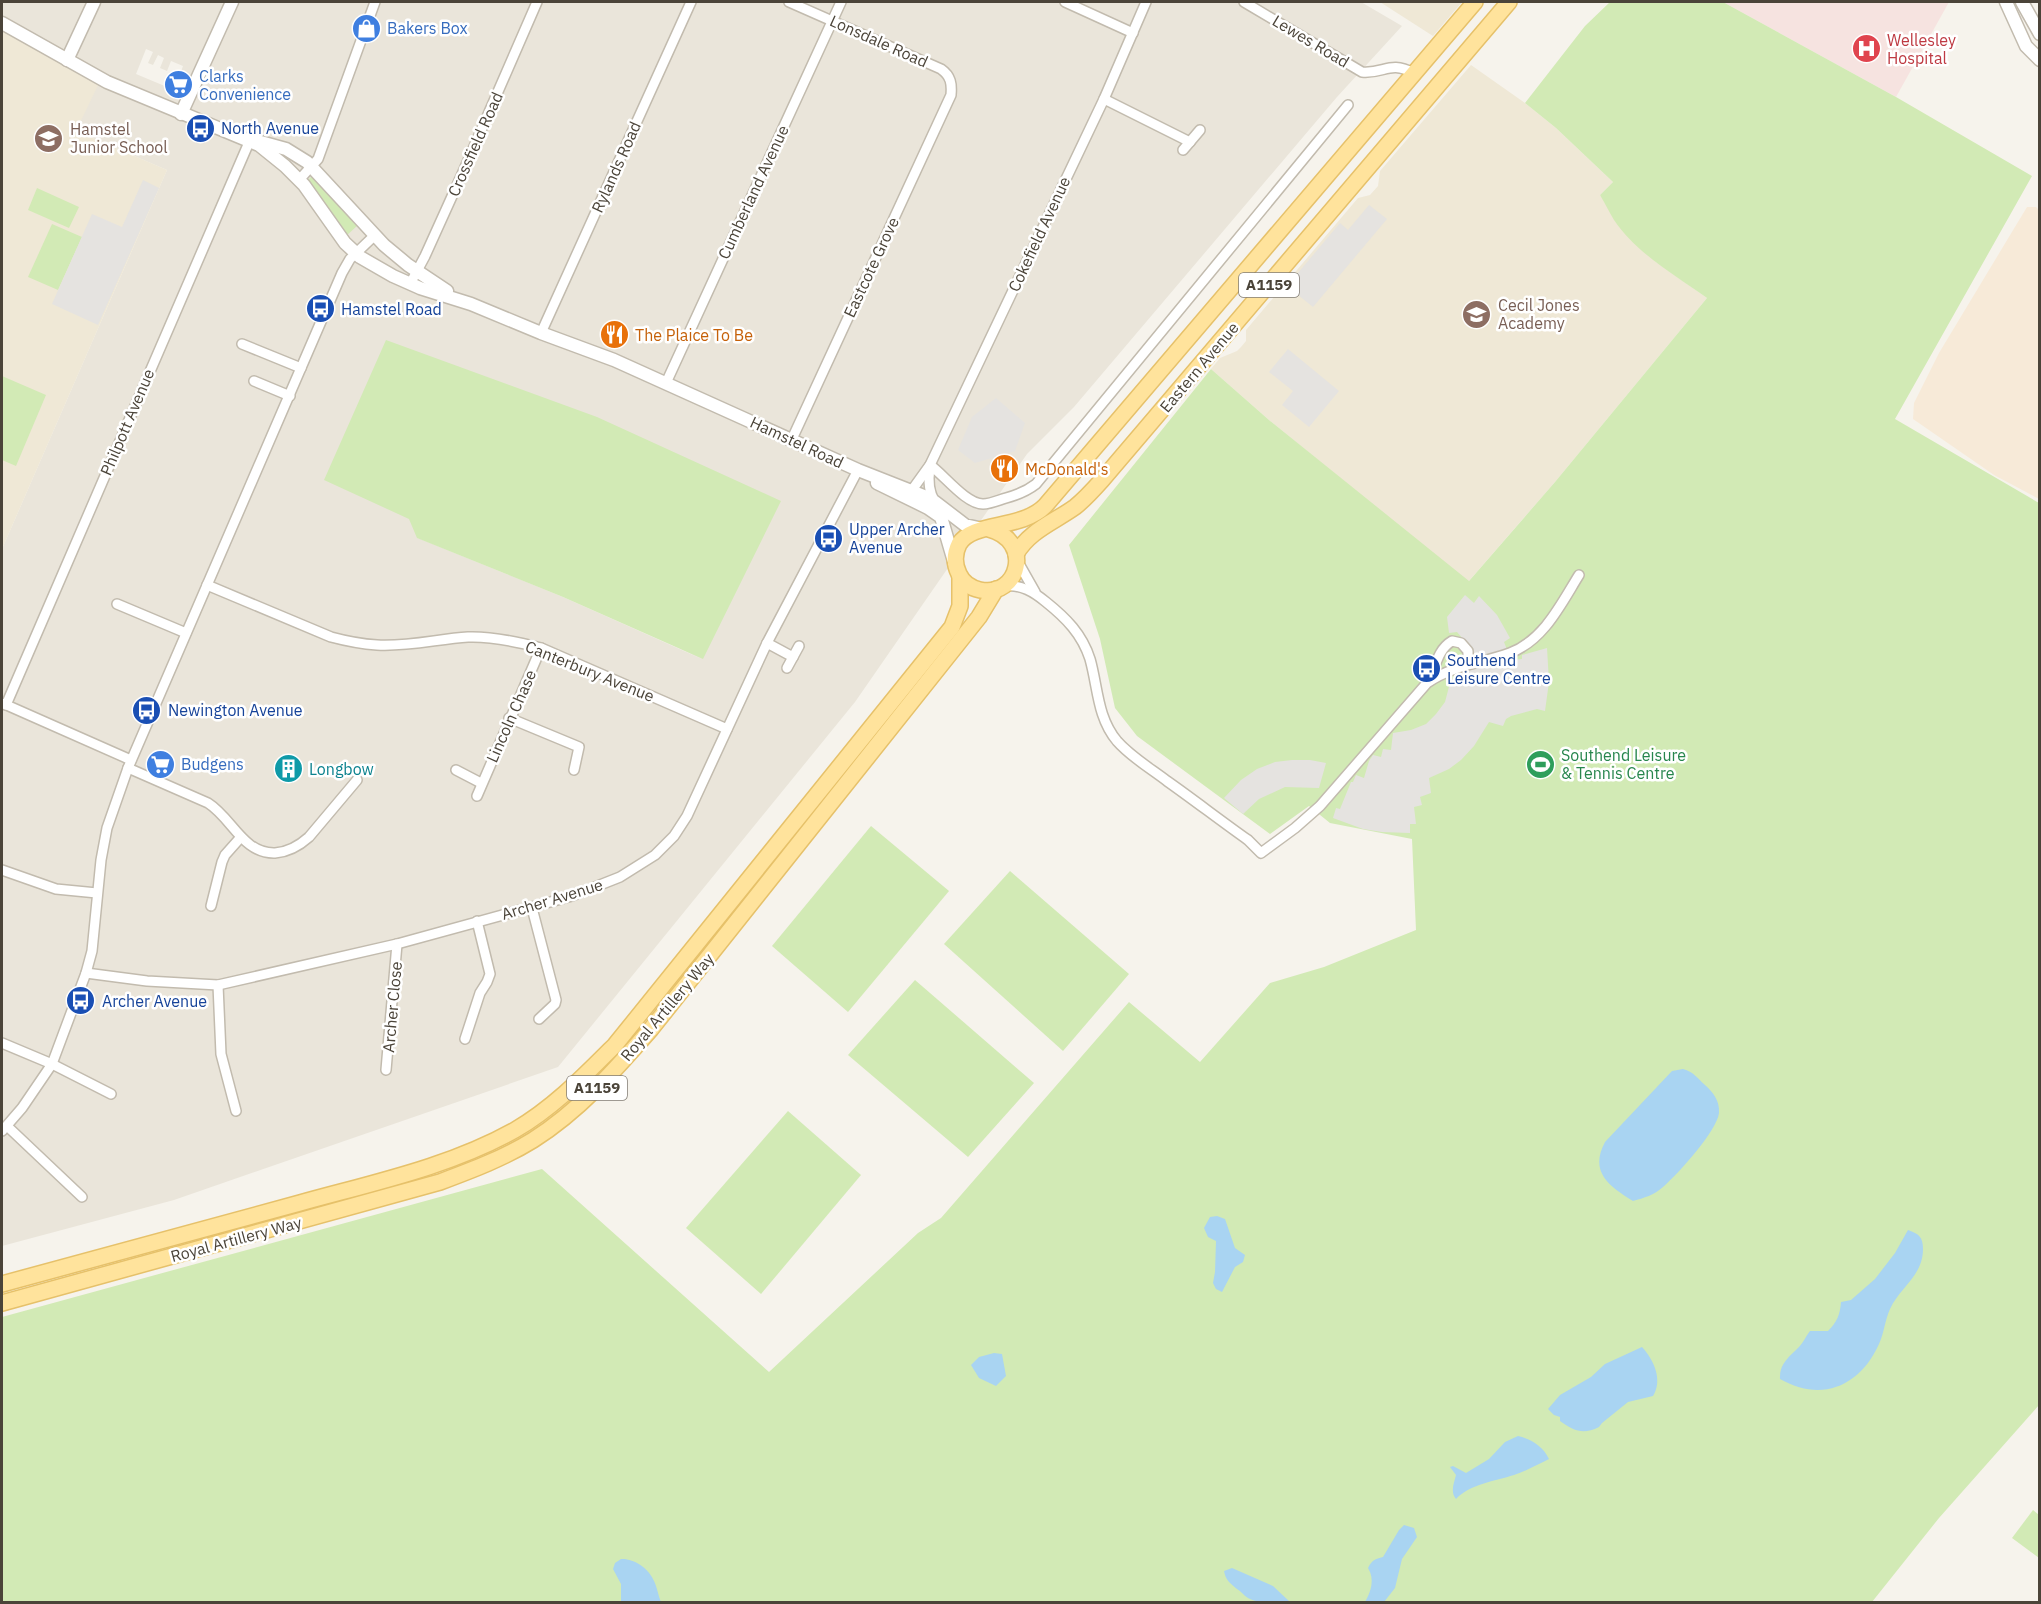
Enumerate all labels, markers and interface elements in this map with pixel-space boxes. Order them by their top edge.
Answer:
street label: Lonsdale Road [827,10,931,72]
street label: Lewes Road [1269,10,1353,72]
shop icon: Bakers Box [350,12,382,44]
place label: Bakers Box [387,18,468,38]
place label: Wellesley Hospital [1887,30,1956,68]
hospital icon: Wellesley Hospital [1850,33,1882,65]
place label: Clarks Convenience [199,66,291,104]
supermarket icon: Clarks Convenience [162,69,194,101]
street label: Crossfield Road [443,89,507,199]
bus stop icon: North Avenue [184,112,216,144]
place label: North Avenue [221,118,319,138]
street label: Rylands Road [587,118,645,216]
place label: Hamstel Junior School [70,119,168,157]
school or university icon: Hamstel Junior School [33,122,65,154]
street label: Cumberland Avenue [713,122,793,262]
street label: Cokefield Avenue [1004,173,1074,295]
street label: Eastcote Grove [839,213,903,320]
road number: A1159 [1239,273,1299,297]
bus stop icon: Hamstel Road [304,293,336,325]
place label: Cecil Jones Academy [1498,295,1580,333]
school or university icon: Cecil Jones Academy [1461,298,1493,330]
place label: Hamstel Road [341,299,442,319]
street label: Eastern Avenue [1155,317,1243,416]
restaurant icon: The Plaice To Be [598,319,630,351]
place label: The Plaice To Be [635,325,753,345]
street label: Philpott Avenue [96,366,158,478]
street label: Hamstel Road [747,412,847,472]
restaurant icon: McDonald's [988,453,1020,485]
place label: McDonald's [1025,459,1109,479]
place label: Upper Archer Avenue [849,519,945,557]
bus stop icon: Upper Archer Avenue [812,522,844,554]
street label: Canterbury Avenue [523,636,658,706]
place label: Southend Leisure Centre [1447,650,1551,688]
bus stop icon: Southend Leisure Centre [1410,653,1442,685]
street label: Lincoln Chase [482,666,540,765]
bus stop icon: Newington Avenue [131,694,163,726]
place label: Newington Avenue [168,700,303,720]
place label: Southend Leisure & Tennis Centre [1561,745,1686,783]
supermarket icon: Budgens [144,748,176,780]
sports icon: Southend Leisure & Tennis Centre [1524,748,1556,780]
building icon: Longbow [272,753,304,785]
place label: Budgens [181,754,244,774]
place label: Longbow [309,759,374,779]
street label: Archer Avenue [499,874,605,924]
street label: Royal Artillery Way [616,949,718,1065]
street label: Archer Close [378,960,406,1053]
bus stop icon: Archer Avenue [65,985,97,1017]
place label: Archer Avenue [102,991,207,1011]
road number: A1159 [567,1076,627,1100]
street label: Royal Artillery Way [168,1212,304,1266]

